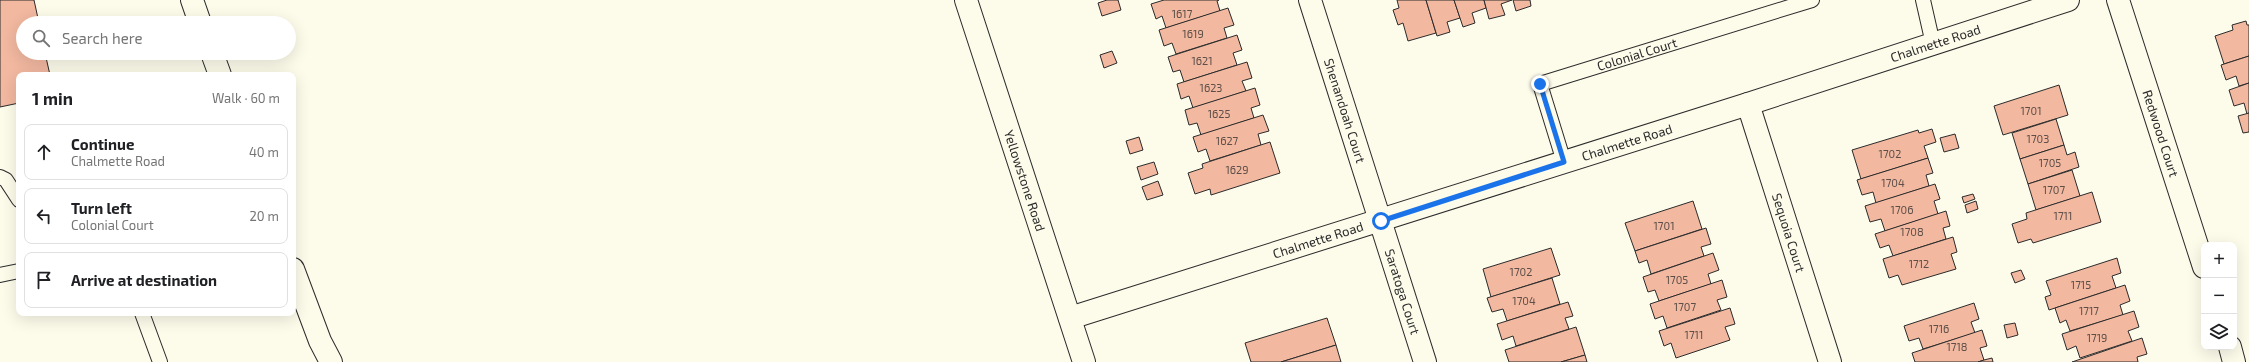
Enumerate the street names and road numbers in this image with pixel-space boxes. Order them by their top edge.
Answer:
street label: Chalmette Road [1888,21,1983,65]
street label: Colonial Court [1595,34,1679,74]
street label: Shenandoah Court [1321,56,1369,165]
street label: Redwood Court [2139,88,2182,179]
street label: Chalmette Road [1580,120,1674,164]
street label: Yellowstone Road [1001,128,1049,233]
street label: Sequoia Court [1769,191,1809,274]
street label: Chalmette Road [1271,218,1365,262]
street label: Saratoga Court [1382,247,1424,336]

